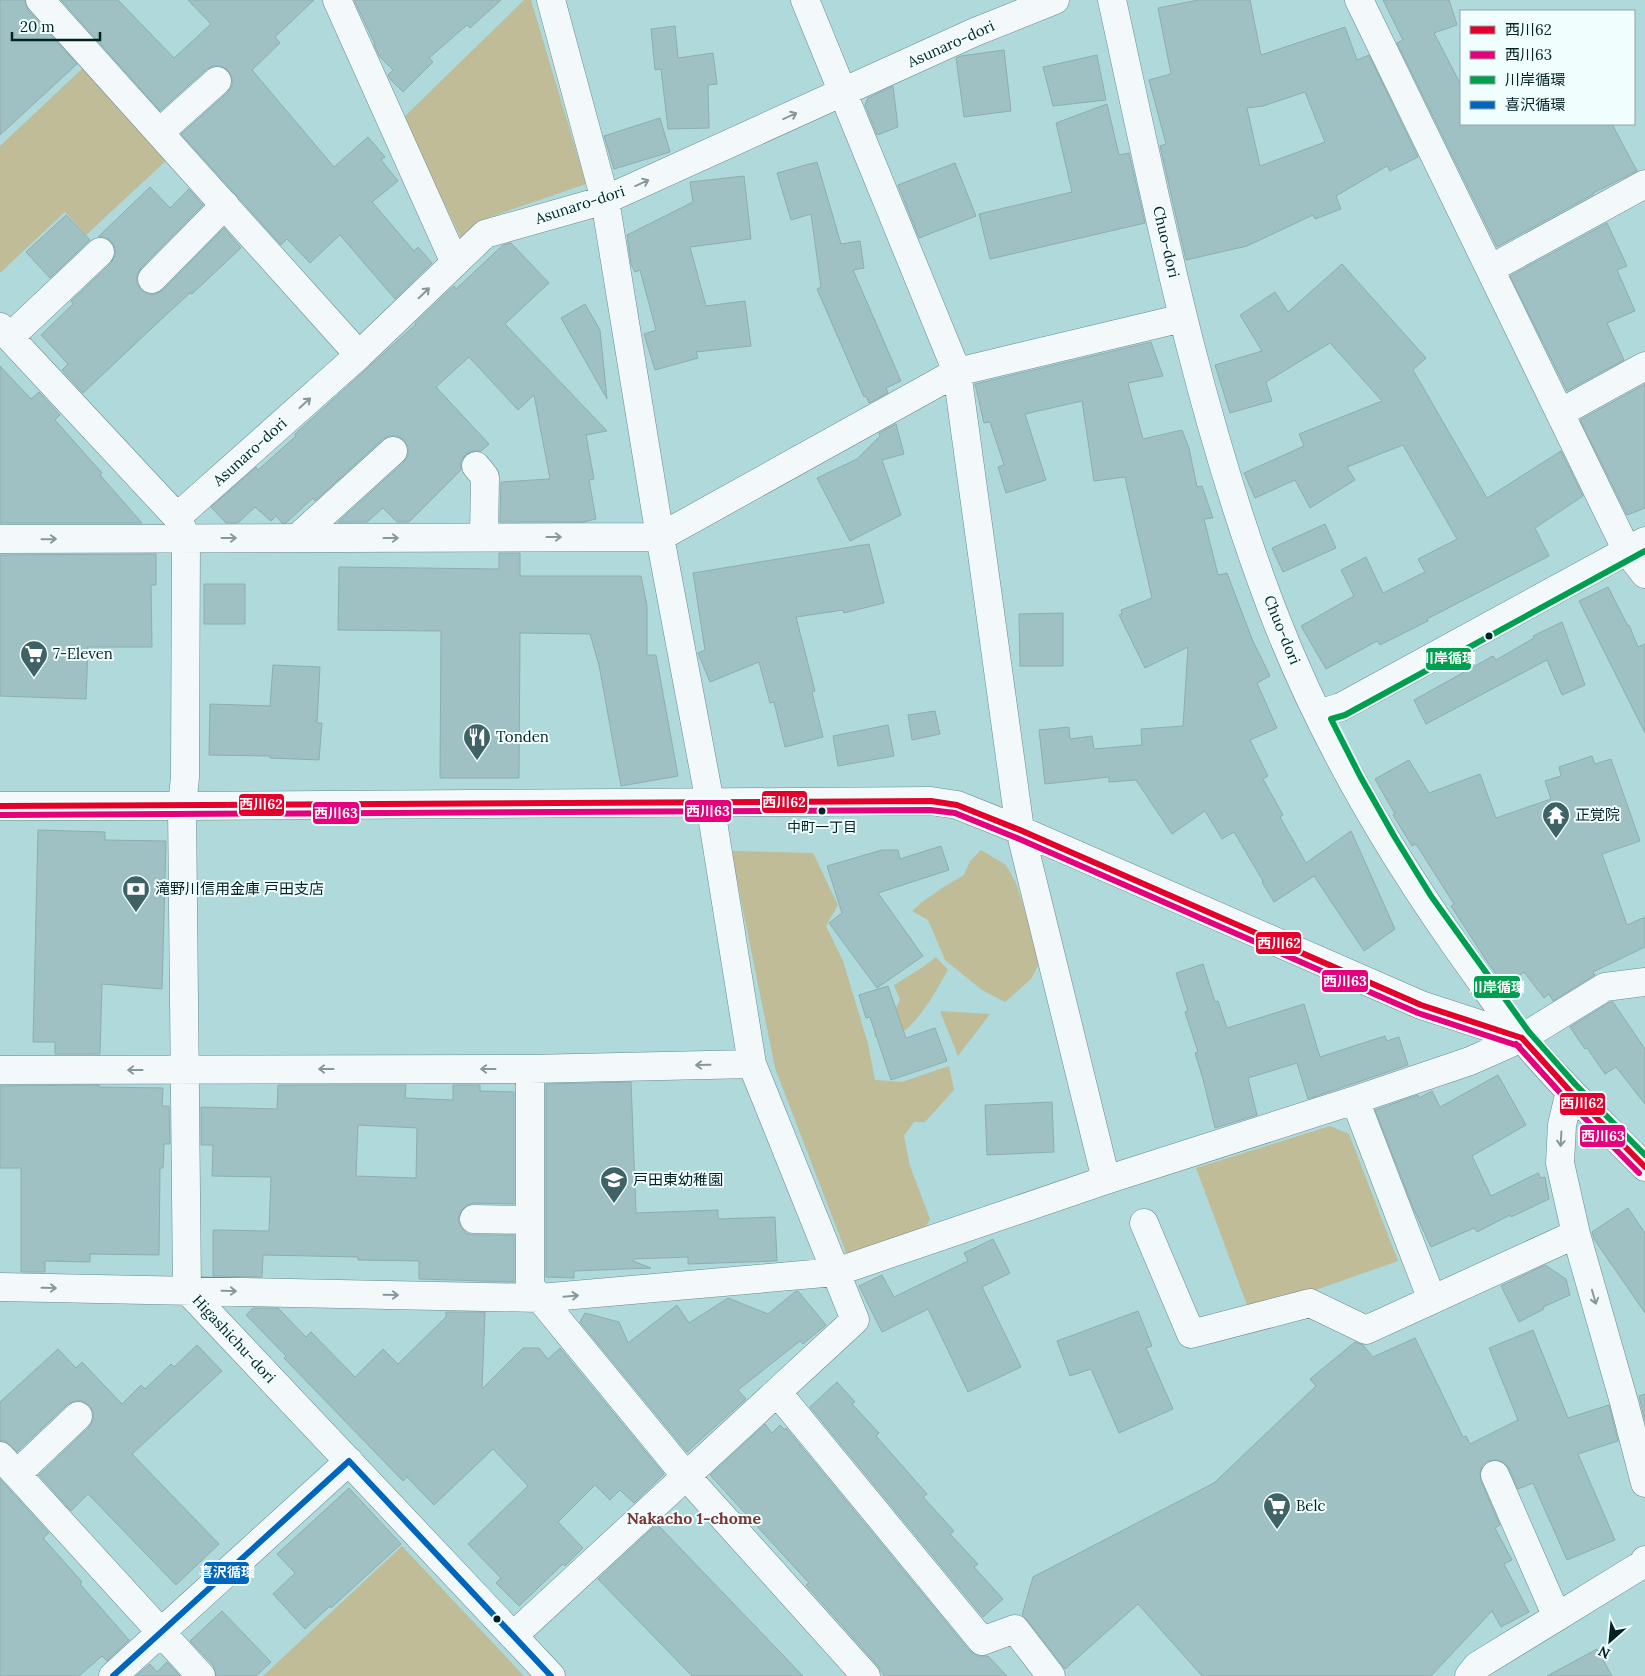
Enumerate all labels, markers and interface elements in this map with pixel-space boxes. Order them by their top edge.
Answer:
scale bar [12,10,100,42]
legend [1460,10,1635,125]
street label: Asunaro-dori [903,16,997,72]
text: 20 m [20,17,55,36]
text: 西川62 [1505,20,1552,39]
text: 西川63 [1505,45,1552,64]
text: 川岸循環 [1505,70,1565,89]
text: 喜沢循環 [1505,95,1565,114]
one-way arrow [782,111,797,121]
one-way arrow [634,178,649,187]
street label: Asunaro-dori [532,181,627,228]
street label: Chuo-dori [1149,204,1184,280]
one-way arrow [418,286,430,299]
one-way arrow [298,398,311,409]
street label: Asunaro-dori [208,413,291,491]
one-way arrow [545,532,561,542]
one-way arrow [220,533,236,543]
one-way arrow [382,533,399,543]
one-way arrow [40,534,56,544]
street label: Chuo-dori [1260,592,1305,667]
unlabelled marker [1484,631,1494,641]
supermarket icon: 7-Eleven [19,639,49,678]
place label: 7-Eleven [53,644,113,663]
line badge: 川岸循環 [1425,647,1472,671]
text: 川岸循環 [1420,649,1476,667]
restaurant icon: Tonden [462,722,492,761]
place label: Tonden [496,727,549,746]
line badge: 西川62 [761,790,808,814]
line badge: 西川62 [238,793,285,817]
text: 西川62 [762,793,806,811]
text: 西川62 [239,795,283,813]
line badge: 西川63 [684,799,732,823]
temple icon: 正覚院 [1541,800,1571,839]
line badge: 西川63 [312,801,360,825]
text: 西川63 [686,802,730,820]
text: 西川63 [314,804,358,822]
place label: 正覚院 [1575,805,1620,824]
marker: 中町一丁目 [817,806,827,816]
place label: 中町一丁目 [787,818,857,836]
bank icon: 滝野川信用金庫 戸田支店 [121,874,151,913]
place label: 滝野川信用金庫 戸田支店 [155,879,324,898]
line badge: 西川62 [1255,931,1302,955]
text: 西川62 [1257,934,1301,952]
line badge: 西川63 [1321,969,1369,993]
text: 西川63 [1323,972,1367,990]
line badge: 川岸循環 [1473,975,1521,999]
text: 川岸循環 [1469,978,1525,996]
one-way arrow [695,1060,712,1070]
one-way arrow [318,1064,334,1074]
one-way arrow [480,1064,496,1074]
one-way arrow [127,1065,144,1075]
line badge: 西川62 [1559,1092,1606,1116]
text: 西川62 [1560,1094,1604,1112]
line badge: 西川63 [1579,1124,1626,1148]
text: 西川63 [1581,1127,1625,1145]
one-way arrow [1557,1130,1566,1146]
school or university icon: 戸田東幼稚園 [599,1165,629,1204]
place label: 戸田東幼稚園 [633,1170,723,1189]
one-way arrow [40,1283,56,1292]
one-way arrow [220,1286,236,1295]
one-way arrow [1589,1288,1599,1304]
one-way arrow [383,1290,399,1299]
street label: Higashichu-dori [189,1291,280,1387]
one-way arrow [563,1291,579,1300]
supermarket icon: Belc [1262,1491,1292,1530]
place label: Belc [1296,1496,1326,1515]
district label: Nakacho 1-chome [627,1508,762,1528]
line badge: 喜沢循環 [203,1561,250,1585]
text: 喜沢循環 [199,1563,255,1581]
unlabelled marker [492,1614,502,1624]
north arrow [1585,1616,1635,1666]
text: N [1595,1642,1613,1663]

